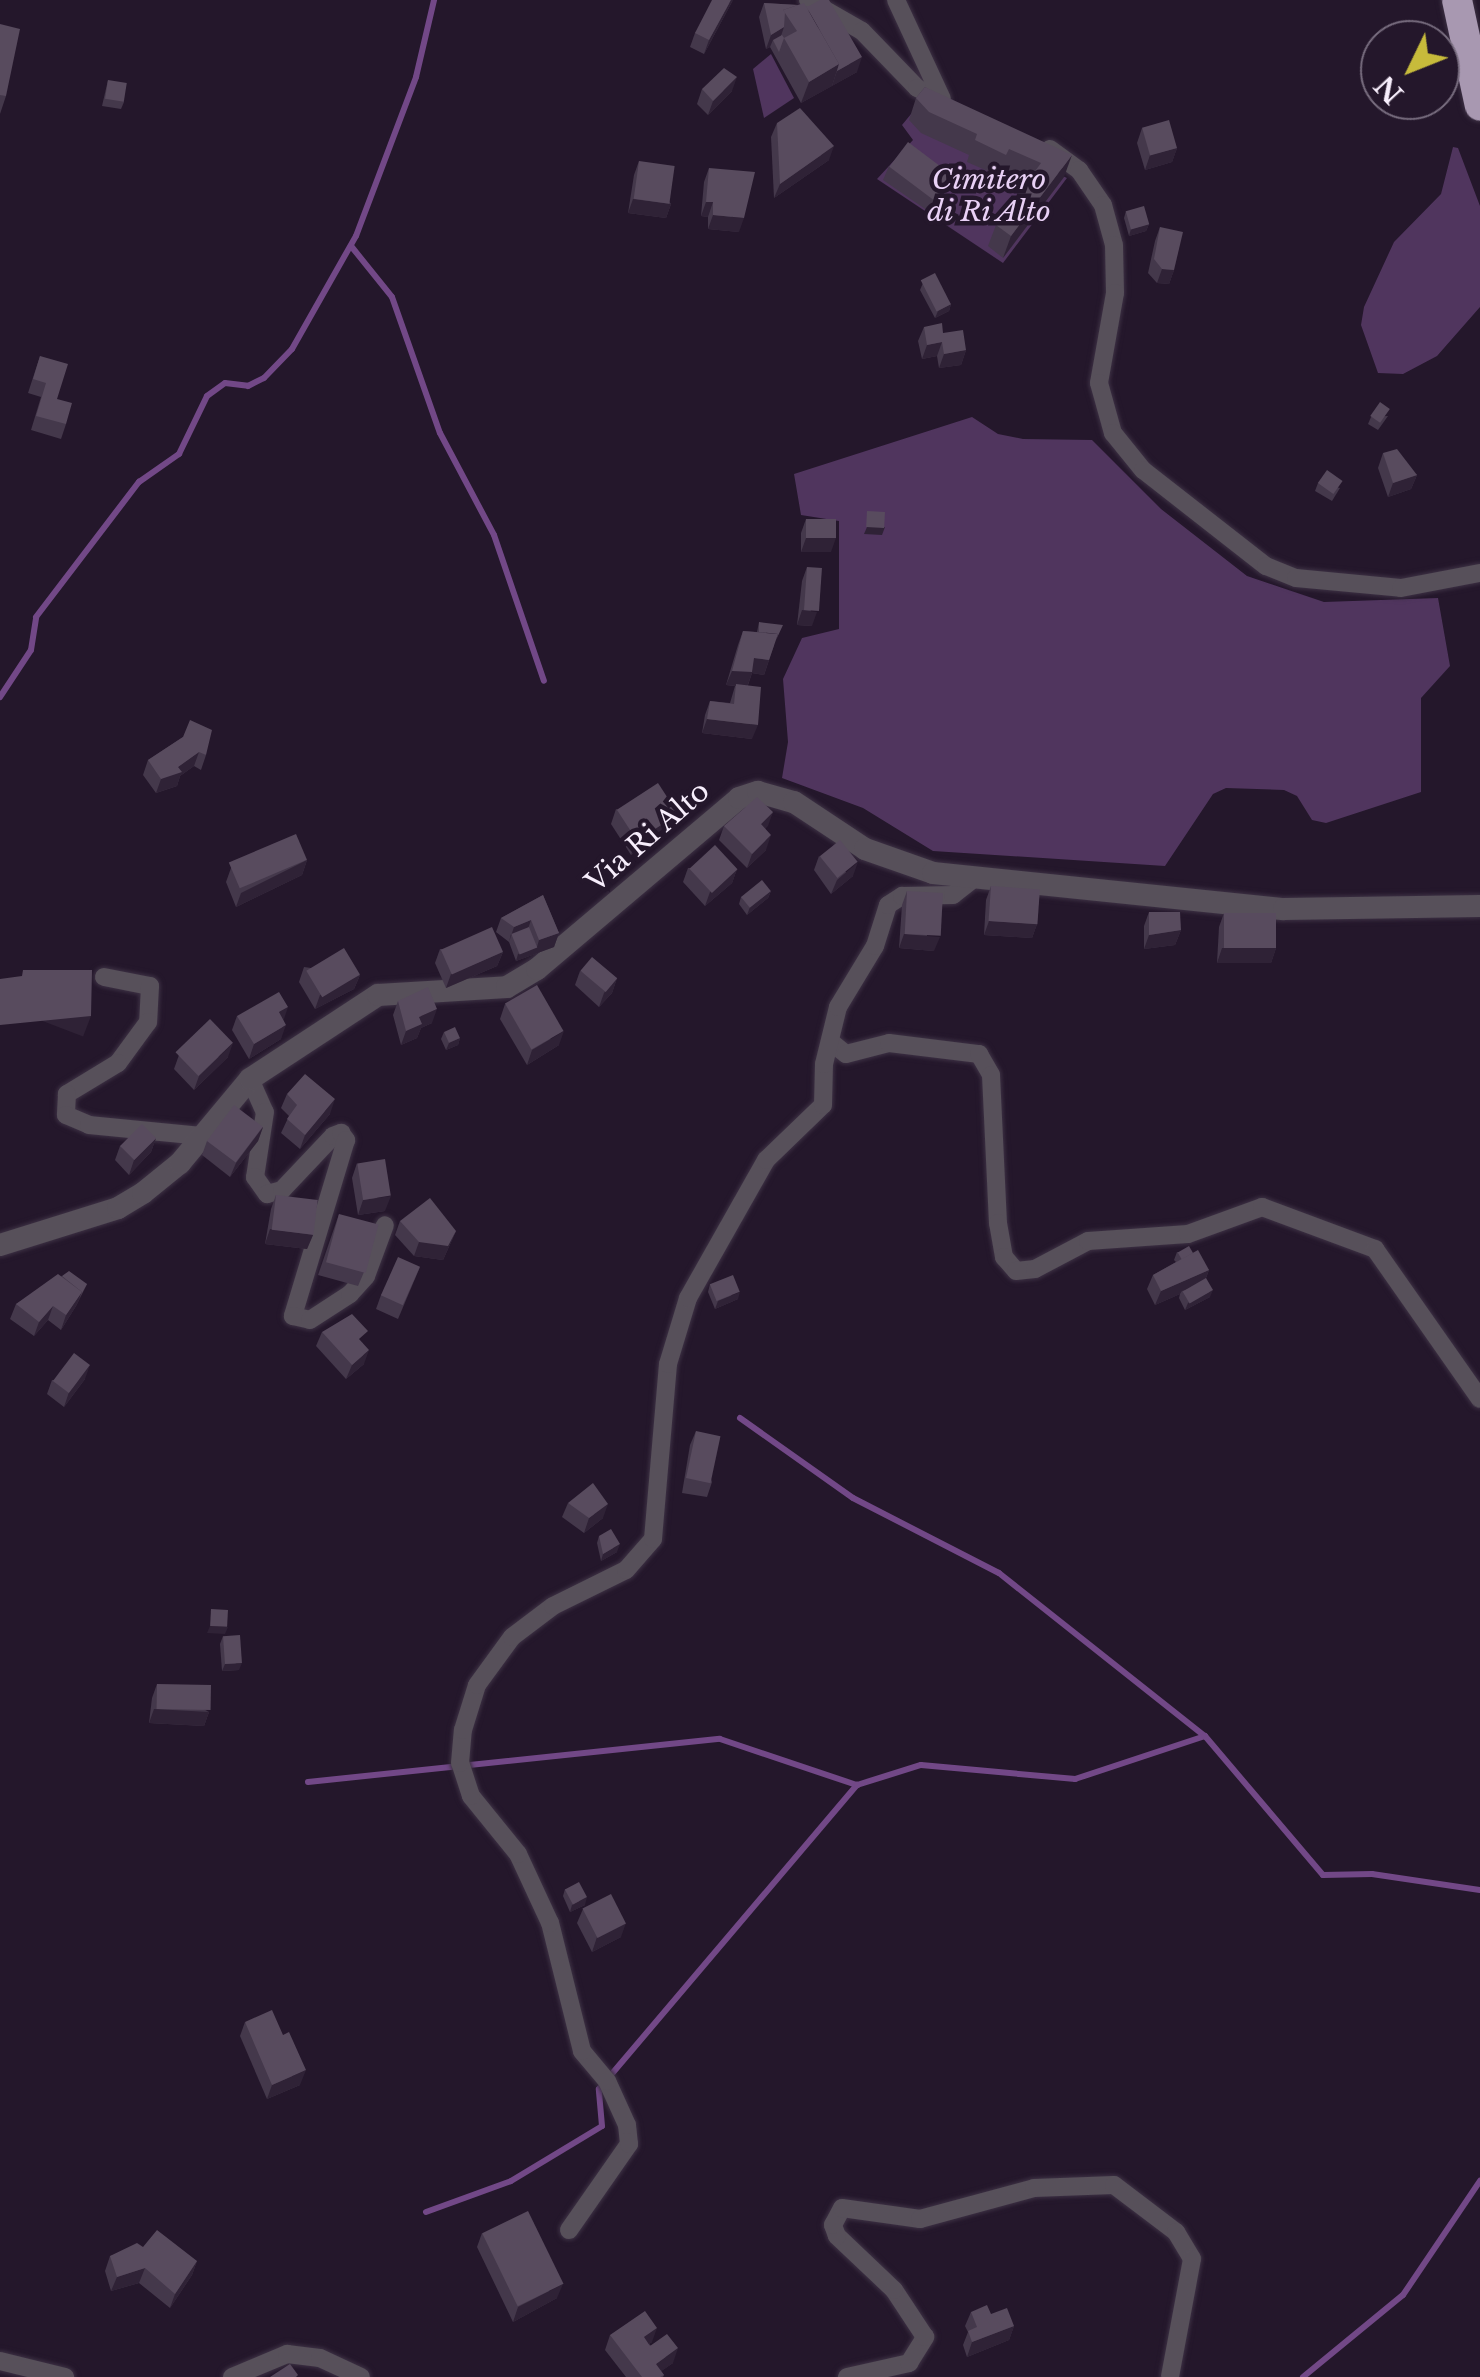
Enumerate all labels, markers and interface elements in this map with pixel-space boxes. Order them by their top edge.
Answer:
north arrow [1360,20,1460,120]
text: N [1367,68,1411,111]
park label: Cimitero di Ri Alto [926,163,1052,229]
street label: Via Ri Alto [579,774,717,900]

